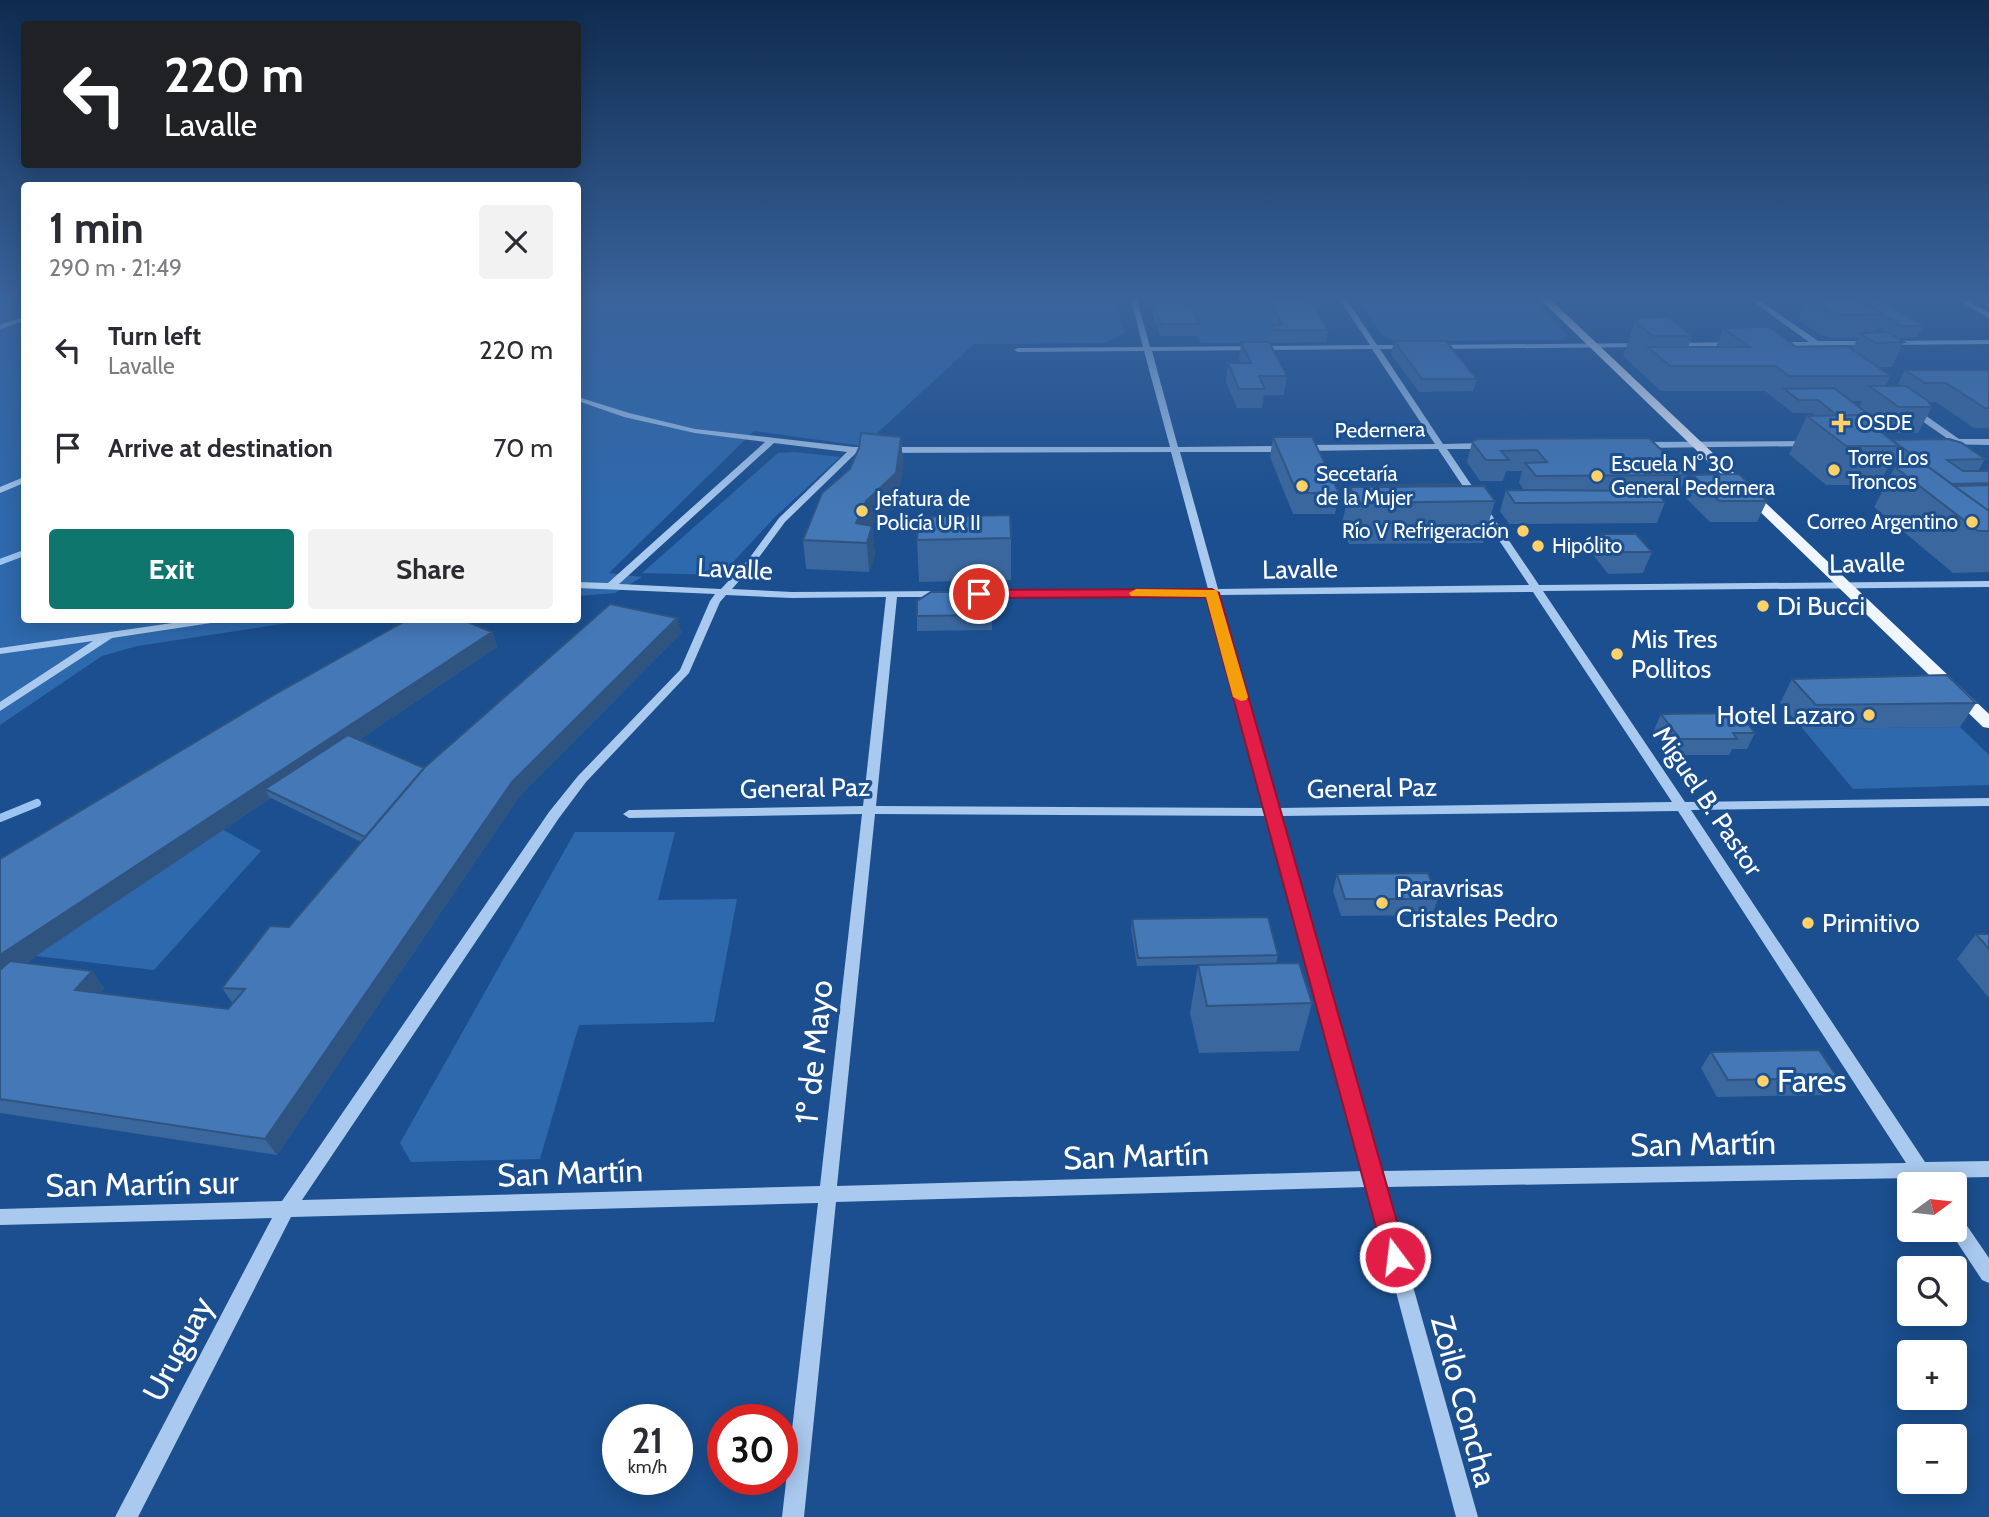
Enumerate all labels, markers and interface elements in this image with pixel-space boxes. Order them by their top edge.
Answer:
text: 220 m [164,45,304,104]
icon: left [49,49,140,140]
text: Lavalle [164,105,257,144]
text: 1 min [49,202,144,254]
button: close [479,205,553,279]
text: 290 m · 21:49 [49,254,182,282]
text: Turn left [108,320,201,352]
icon: left [49,331,87,369]
text: 220 m [479,334,553,366]
text: Lavalle [108,352,175,380]
place label: OSDE [1857,410,1912,435]
marker: OSDE [1831,413,1851,433]
street label: Pedernera [1334,416,1425,443]
icon: arrive [49,429,87,467]
text: Arrive at destination [108,432,333,464]
text: 70 m [493,432,553,464]
place label: Torre Los Troncos [1848,445,1928,494]
place label: Escuela N° 30 General Pedernera [1611,451,1775,500]
place label: Secetaría de la Mujer [1316,461,1413,511]
marker: Torre Los Troncos [1826,462,1842,478]
marker: Escuela N° 30 General Pedernera [1589,468,1605,484]
marker: Secetaría de la Mujer [1294,478,1310,494]
place label: Jefatura de Policía UR II [875,486,981,535]
marker: Jefatura de Policía UR II [854,503,870,519]
place label: Correo Argentino [1807,509,1958,534]
marker: Correo Argentino [1964,514,1980,530]
place label: Río V Refrigeración [1342,518,1509,543]
marker: Río V Refrigeración [1515,523,1531,539]
button: Exit [49,529,294,609]
button: Share [308,529,553,609]
place label: Hipólito [1552,533,1622,558]
marker: Hipólito [1530,538,1546,554]
street label: Lavalle [1829,546,1905,580]
street label: Lavalle [696,551,774,587]
street label: Lavalle [1262,552,1338,586]
pin [949,564,1009,624]
icon: arrive [960,575,998,613]
place label: Di Bucci [1777,590,1865,622]
marker: Di Bucci [1755,598,1771,614]
place label: Mis Tres Pollitos [1631,623,1718,685]
marker: Mis Tres Pollitos [1609,646,1625,662]
place label: Hotel Lazaro [1717,699,1855,731]
marker: Hotel Lazaro [1861,707,1877,723]
street label: Miguel B. Pastor [1646,720,1770,883]
street label: General Paz [740,771,870,805]
street label: General Paz [1307,771,1437,805]
place label: Paravrisas Cristales Pedro [1396,872,1558,934]
marker: Paravrisas Cristales Pedro [1374,895,1390,911]
place label: Primitivo [1822,907,1920,939]
marker: Primitivo [1800,915,1816,931]
street label: 1º de Mayo [787,978,840,1126]
place label: Fares [1777,1061,1847,1100]
marker: Fares [1755,1073,1771,1089]
street label: San Martín [1630,1123,1776,1164]
street label: San Martín [1062,1133,1210,1178]
street label: San Martín [496,1150,644,1195]
street label: San Martín sur [45,1162,240,1205]
north arrow [1897,1172,1967,1242]
map controls [1897,1172,1967,1494]
position arrow [1358,1220,1432,1294]
button: search [1897,1256,1967,1326]
street label: Uruguay [134,1290,221,1408]
street label: Zoilo Concha [1423,1311,1506,1491]
button: + [1897,1340,1967,1410]
speed limit sign: 30 [707,1404,798,1495]
text: 21 [632,1419,663,1462]
button: − [1897,1424,1967,1494]
text: km/h [628,1456,667,1478]

